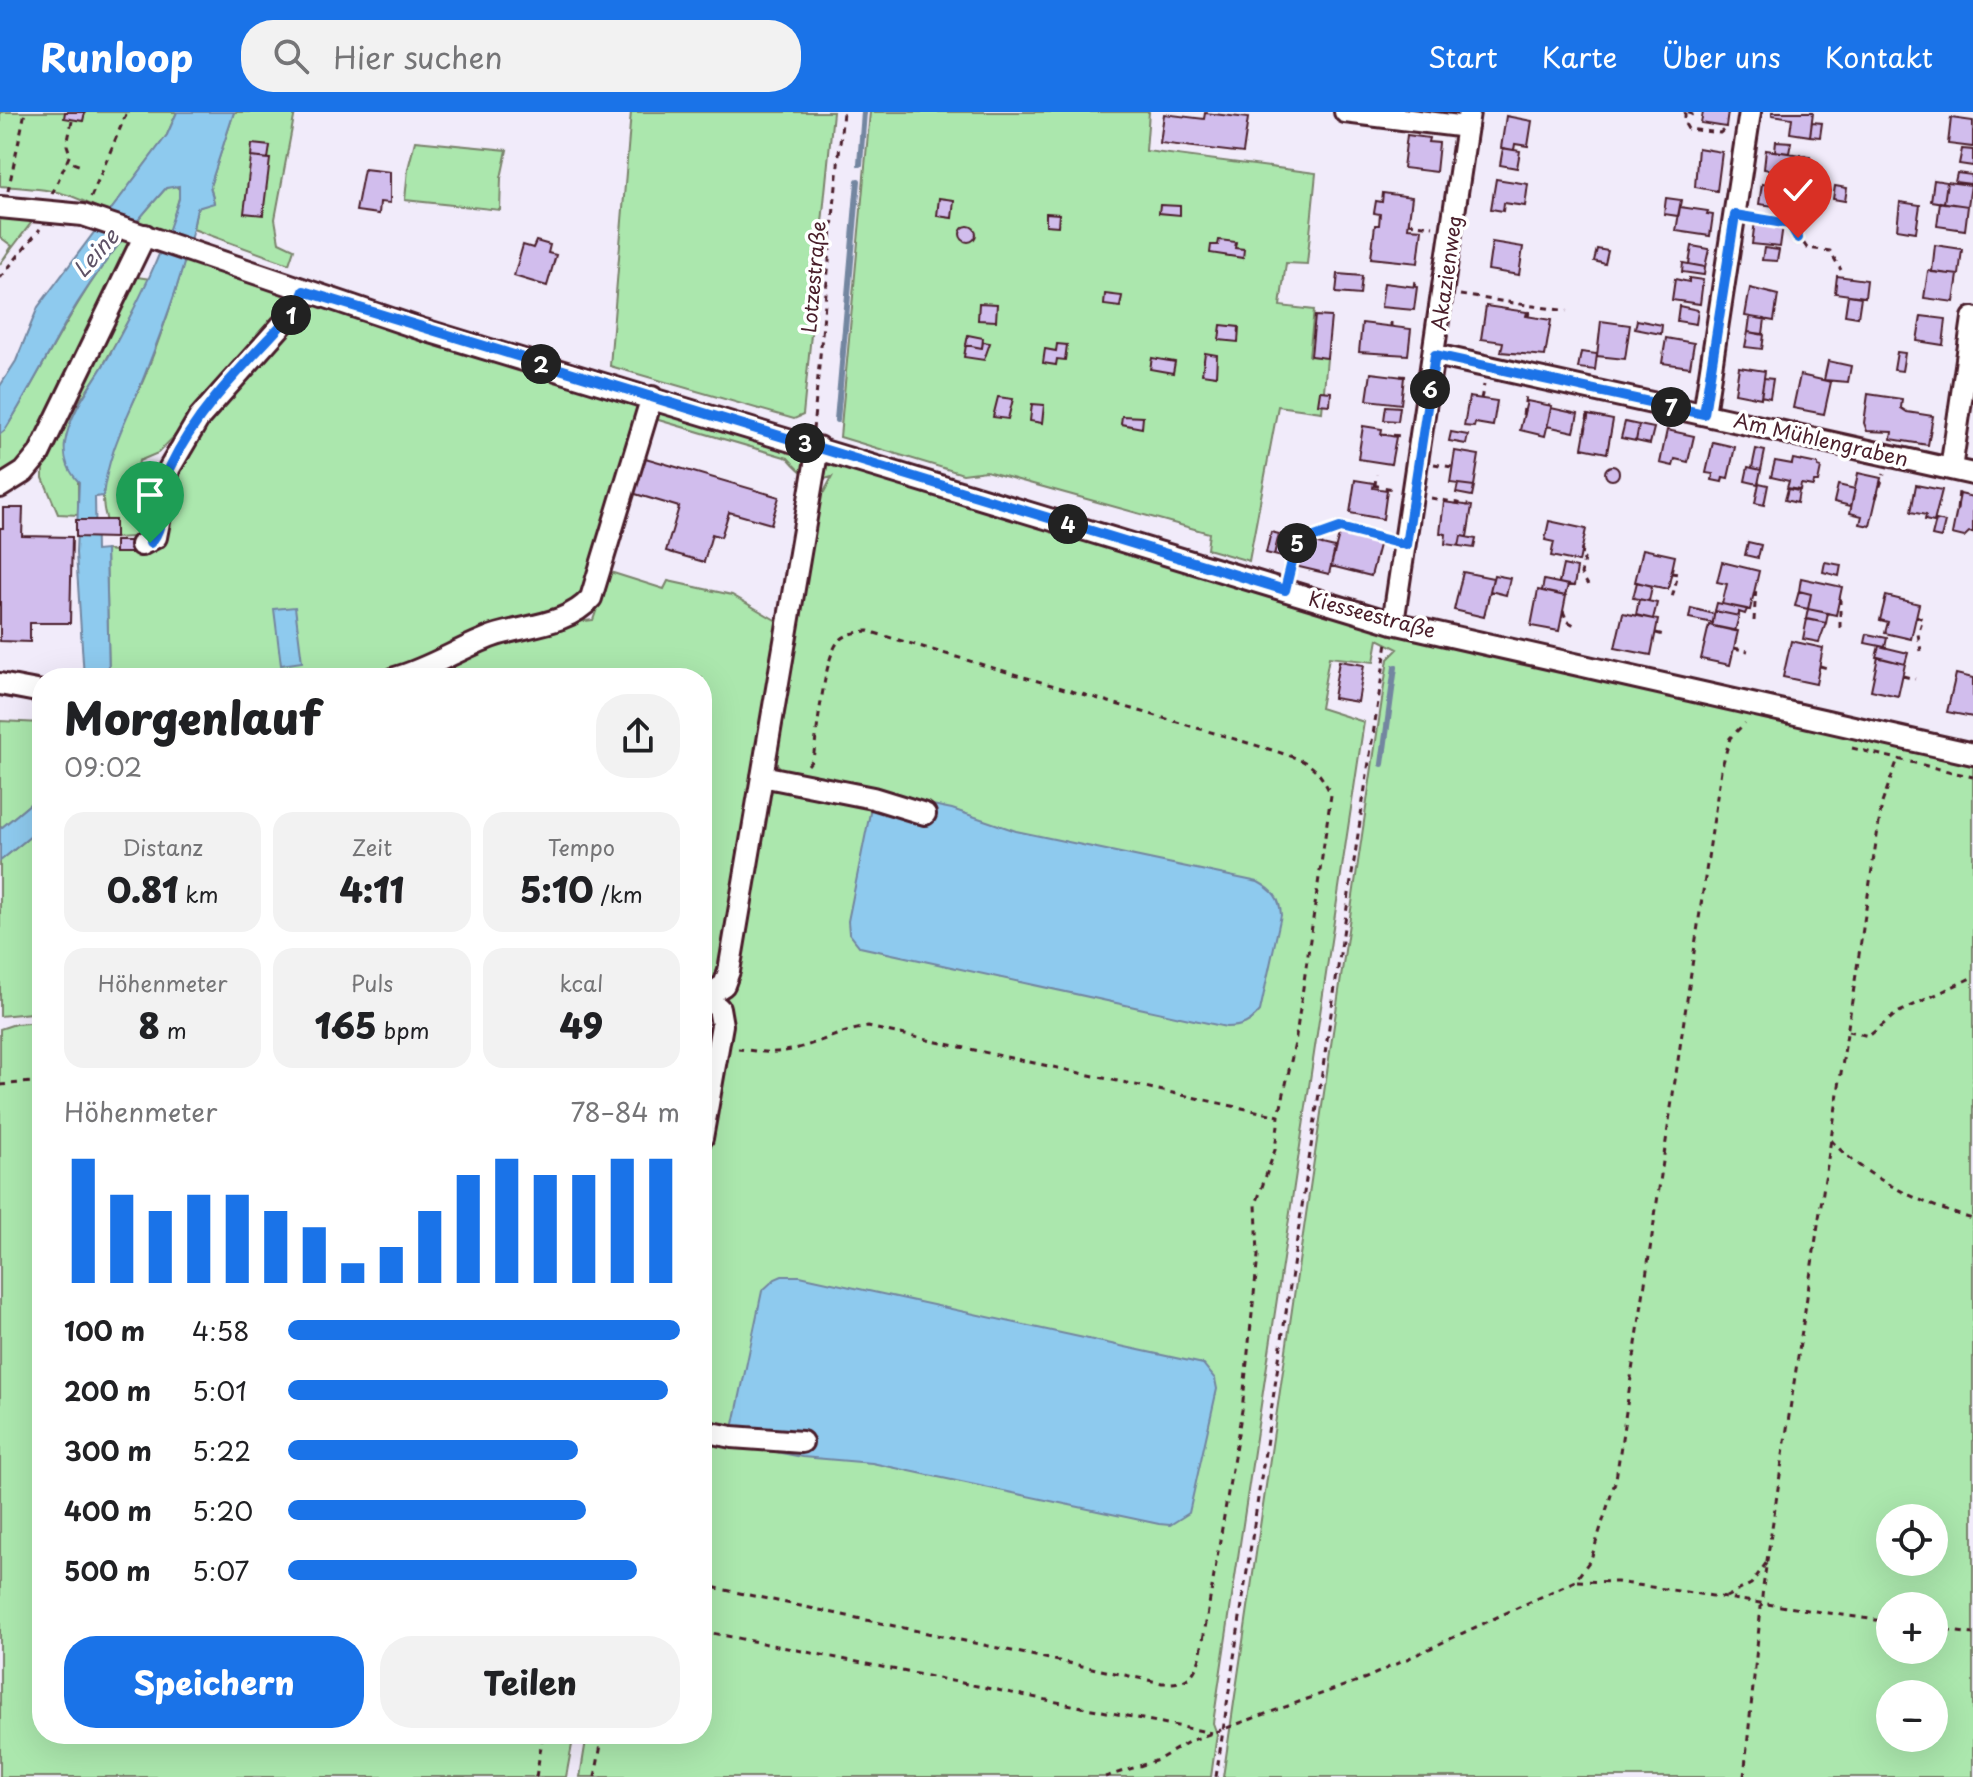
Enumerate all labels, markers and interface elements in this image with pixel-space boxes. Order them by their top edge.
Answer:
search box [241,20,801,92]
text: Runloop [40,28,193,85]
icon: search [269,34,313,78]
text: Hier suchen [333,34,503,79]
text: Start [1428,35,1498,78]
text: Karte [1542,35,1617,78]
text: Über uns [1661,35,1781,78]
text: Kontakt [1825,35,1933,78]
pin [1764,156,1832,238]
icon: check [1776,168,1820,212]
street label: Akazienweg [1423,213,1469,332]
water label: Leine [64,220,126,284]
street label: Lotzestraße [793,220,833,334]
pin: 1 [271,295,311,335]
text: 1 [286,298,296,331]
pin: 2 [521,344,561,384]
text: 2 [533,347,549,380]
pin: 6 [1410,369,1450,409]
text: 6 [1422,372,1438,405]
pin: 7 [1651,387,1691,427]
text: 7 [1665,390,1677,423]
street label: Am Mühlengraben [1731,404,1911,474]
pin: 3 [785,423,825,463]
text: 3 [798,426,812,459]
pin [116,461,184,543]
icon: arrive [128,473,172,517]
pin: 4 [1048,504,1088,544]
text: 4 [1061,507,1075,540]
pin: 5 [1277,523,1317,563]
text: 5 [1290,526,1304,559]
street label: Kiesseestraße [1306,583,1439,645]
text: Morgenlauf [64,684,321,750]
button: share [596,694,680,778]
text: 09:02 [64,747,142,786]
text: Distanz [122,830,203,863]
text: Zeit [352,830,392,863]
text: Tempo [548,830,615,863]
text: 0.81 [107,863,178,915]
text: 4:11 [340,863,404,915]
text: 5:10 [520,863,593,915]
text: km [178,877,218,910]
text: /km [593,877,643,910]
text: Höhenmeter [98,966,227,999]
text: Puls [351,966,393,999]
text: kcal [559,966,603,999]
text: 8 [138,999,160,1051]
text: 165 [315,999,377,1051]
text: 49 [559,999,603,1051]
text: m [160,1013,187,1046]
text: bpm [377,1013,429,1046]
text: Höhenmeter [64,1092,217,1131]
text: 78–84 m [570,1092,680,1131]
text: 100 m [64,1311,145,1350]
text: 4:58 [192,1311,250,1350]
text: 200 m [64,1371,151,1410]
text: 5:01 [192,1371,247,1410]
text: 300 m [64,1431,152,1470]
text: 5:22 [192,1431,251,1470]
text: 400 m [64,1491,152,1530]
text: 5:20 [192,1491,253,1530]
map controls [1876,1504,1948,1752]
button: locate [1876,1504,1948,1576]
text: 500 m [64,1551,150,1590]
text: 5:07 [192,1551,249,1590]
button: + [1876,1592,1948,1664]
button: Speichern [64,1636,364,1728]
button: Teilen [380,1636,680,1728]
button: − [1876,1680,1948,1752]

